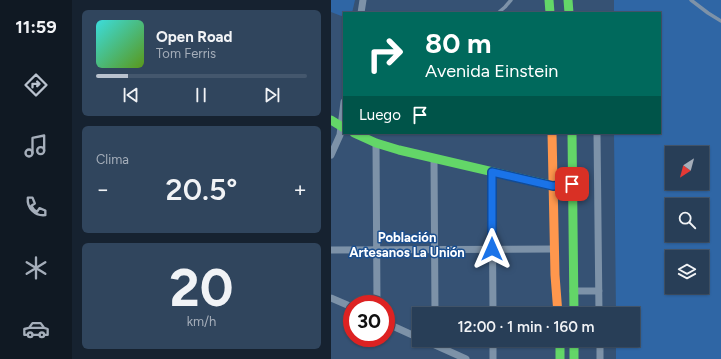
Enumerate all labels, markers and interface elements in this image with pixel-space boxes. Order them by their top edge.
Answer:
text: 11:59 [15,16,57,38]
text: 80 m [425,26,491,60]
text: Open Road [156,28,233,46]
icon: right [359,28,411,80]
text: Tom Ferris [156,46,216,61]
text: Avenida Einstein [425,60,558,82]
icon: directions [22,71,50,99]
icon: previous [120,84,142,106]
icon: pause [190,84,212,106]
icon: next [261,84,283,106]
icon: arrive [409,104,431,126]
text: Luego [359,106,401,124]
icon: music [22,132,50,160]
north arrow [665,146,709,190]
map controls [665,146,709,294]
text: Clima [96,152,129,167]
pin [555,167,589,201]
text: 20.5° [166,171,238,208]
icon: arrive [561,173,583,195]
text: − [96,176,110,203]
text: + [293,176,307,203]
icon: phone [22,193,50,221]
button: search [665,198,709,242]
position arrow [471,228,513,270]
district label: Población Artesanos La Unión [349,230,465,260]
button: layers [665,250,709,294]
icon: climate [22,254,50,282]
text: 20 [170,257,233,319]
speed limit sign: 30 [343,295,395,347]
text: km/h [187,314,216,329]
icon: car [22,315,50,343]
text: 12:00 · 1 min · 160 m [458,318,594,336]

